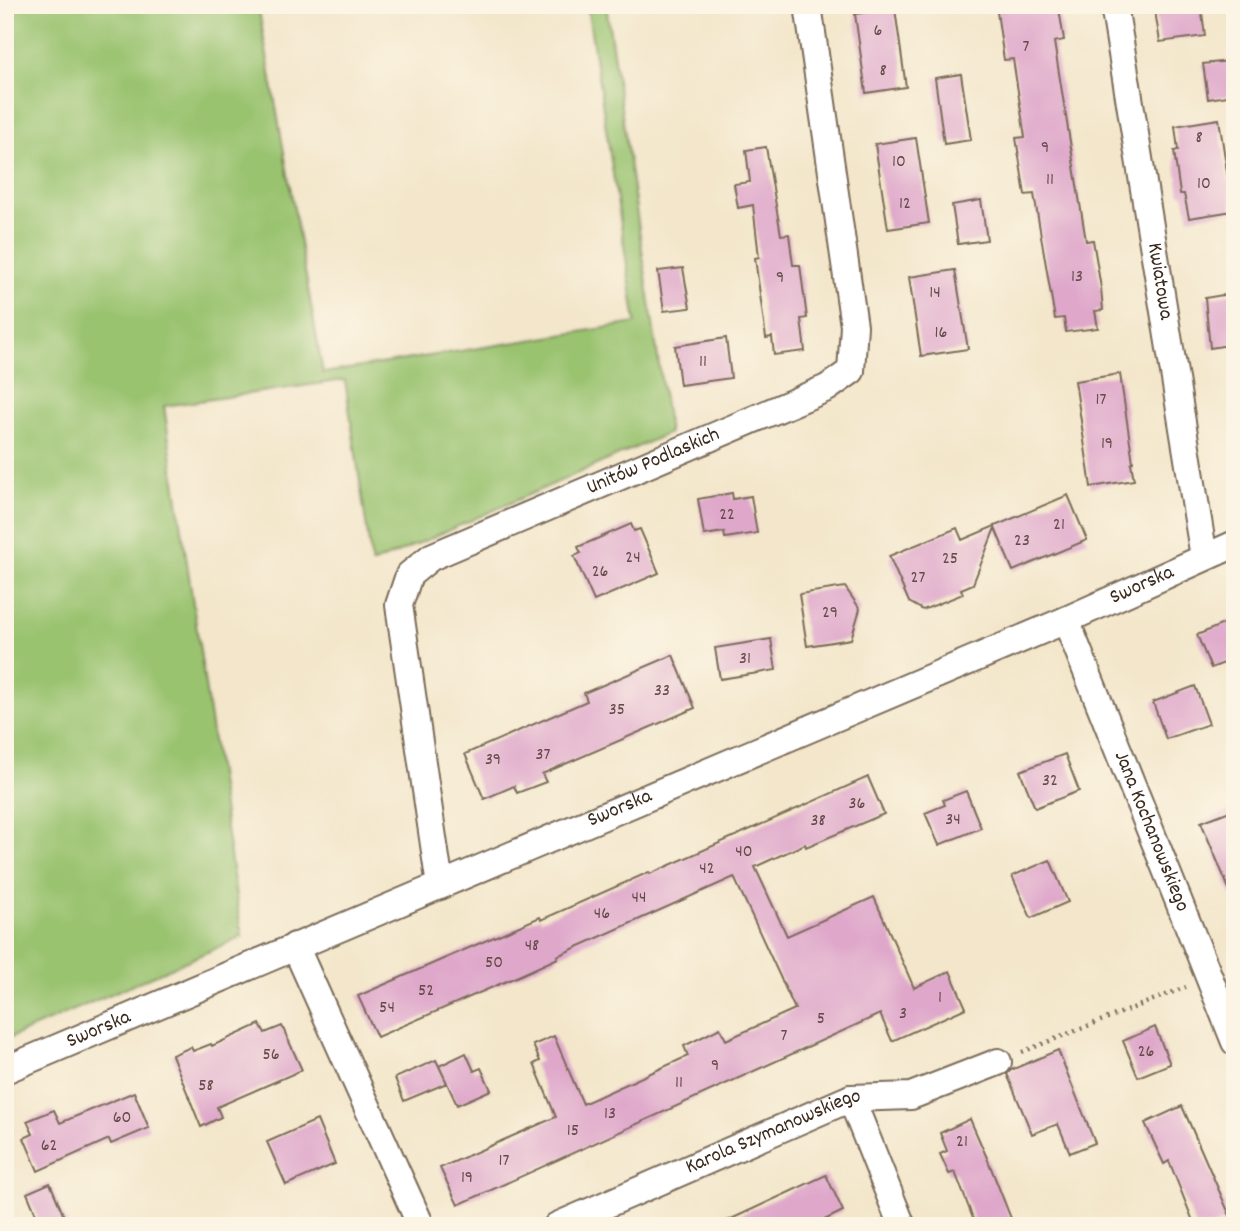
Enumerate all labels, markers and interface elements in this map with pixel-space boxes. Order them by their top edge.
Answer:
house number: 6 [874,19,882,44]
house number: 7 [1023,35,1030,60]
house number: 8 [879,59,887,84]
house number: 8 [1195,126,1203,151]
house number: 9 [1041,136,1049,161]
house number: 10 [892,150,906,175]
house number: 11 [1046,168,1054,193]
house number: 10 [1197,172,1211,197]
house number: 12 [899,192,911,217]
street label: Kwiatowa [1138,241,1180,323]
house number: 13 [1071,265,1083,290]
house number: 9 [776,266,784,291]
house number: 14 [929,281,941,306]
house number: 16 [935,321,947,346]
house number: 11 [699,350,707,375]
house number: 17 [1096,388,1107,413]
street label: Unitów Podlaskich [582,420,725,504]
house number: 19 [1101,432,1113,457]
house number: 22 [719,503,735,528]
house number: 21 [1053,513,1065,538]
house number: 23 [1014,529,1030,554]
house number: 24 [625,546,641,571]
house number: 25 [942,547,958,572]
street label: Sworska [1105,558,1180,613]
house number: 26 [592,560,608,585]
house number: 27 [911,566,925,591]
house number: 29 [822,601,838,626]
house number: 31 [739,647,751,672]
house number: 33 [654,679,670,704]
house number: 35 [609,698,625,723]
house number: 37 [536,743,551,768]
street label: Jana Kochanowskiego [1105,747,1196,916]
house number: 39 [485,748,501,773]
house number: 32 [1042,769,1058,794]
street label: Sworska [583,782,658,836]
house number: 36 [849,792,865,817]
house number: 34 [945,808,961,833]
house number: 38 [810,809,826,834]
house number: 40 [735,840,753,865]
house number: 42 [699,857,715,882]
house number: 44 [632,886,646,911]
house number: 46 [594,902,610,927]
house number: 48 [525,934,539,959]
house number: 50 [485,951,503,976]
house number: 52 [418,979,434,1004]
house number: 1 [938,986,942,1011]
house number: 54 [379,996,395,1021]
house number: 3 [899,1002,907,1027]
street label: Sworska [62,1003,137,1057]
house number: 5 [817,1007,825,1032]
house number: 7 [781,1024,788,1049]
house number: 26 [1138,1040,1154,1065]
house number: 56 [262,1043,280,1068]
house number: 9 [711,1054,719,1079]
house number: 11 [675,1071,683,1096]
house number: 58 [198,1074,214,1099]
street label: Karola Szymanowskiego [681,1083,861,1183]
house number: 13 [604,1102,616,1127]
house number: 60 [113,1106,131,1131]
house number: 15 [567,1119,579,1144]
house number: 21 [956,1130,968,1155]
house number: 62 [41,1134,57,1159]
house number: 17 [499,1149,510,1174]
house number: 19 [461,1166,473,1191]

